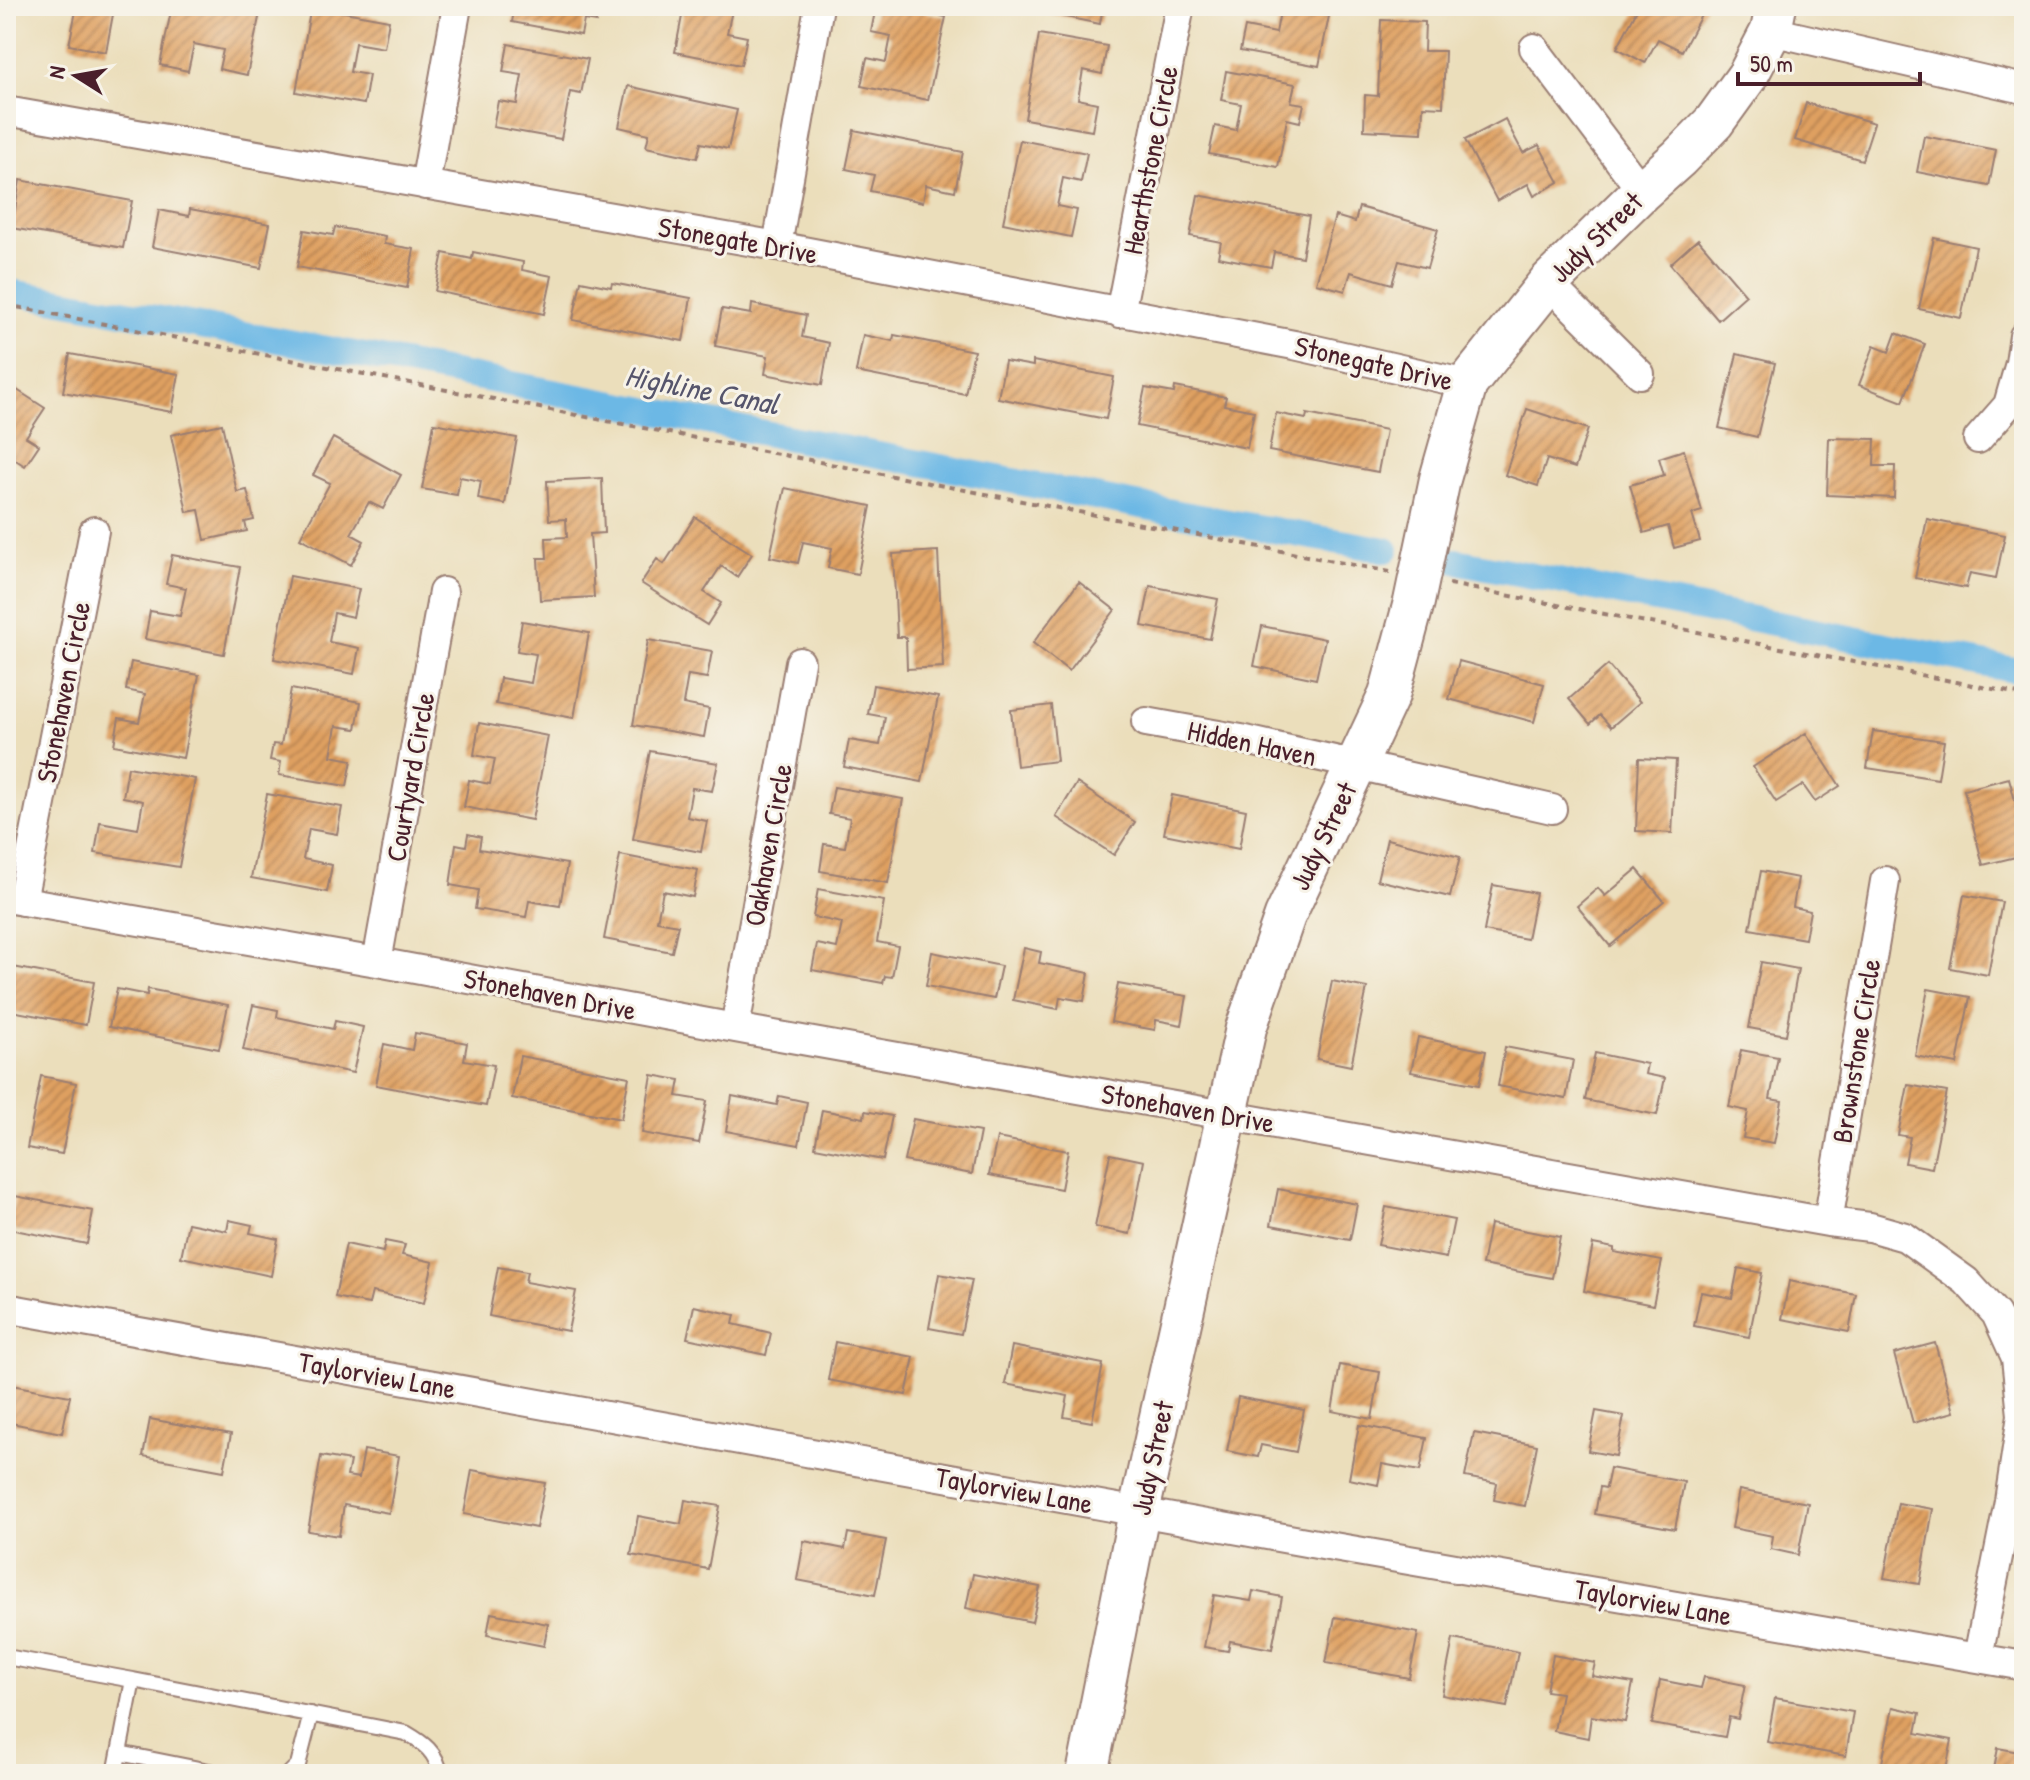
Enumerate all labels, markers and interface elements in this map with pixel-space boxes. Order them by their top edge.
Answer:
north arrow [36,36,116,116]
scale bar [1738,36,1920,86]
text: 50 m [1750,47,1793,79]
text: N [41,63,72,81]
street label: Hearthstone Circle [1113,63,1187,257]
street label: Judy Street [1541,183,1651,291]
street label: Stonegate Drive [655,207,821,273]
street label: Stonegate Drive [1291,326,1457,400]
water label: Highline Canal [622,355,784,425]
street label: Stonehaven Circle [27,598,99,786]
street label: Courtyard Circle [376,689,444,865]
street label: Hidden Haven [1184,711,1320,775]
street label: Oakhaven Circle [735,761,801,929]
street label: Judy Street [1281,775,1366,896]
street label: Brownstone Circle [1823,956,1889,1146]
street label: Stonehaven Drive [461,959,639,1029]
street label: Stonehaven Drive [1099,1074,1277,1142]
street label: Taylorview Lane [296,1343,458,1407]
street label: Judy Street [1121,1397,1183,1519]
street label: Taylorview Lane [933,1458,1095,1522]
street label: Taylorview Lane [1572,1570,1734,1634]

